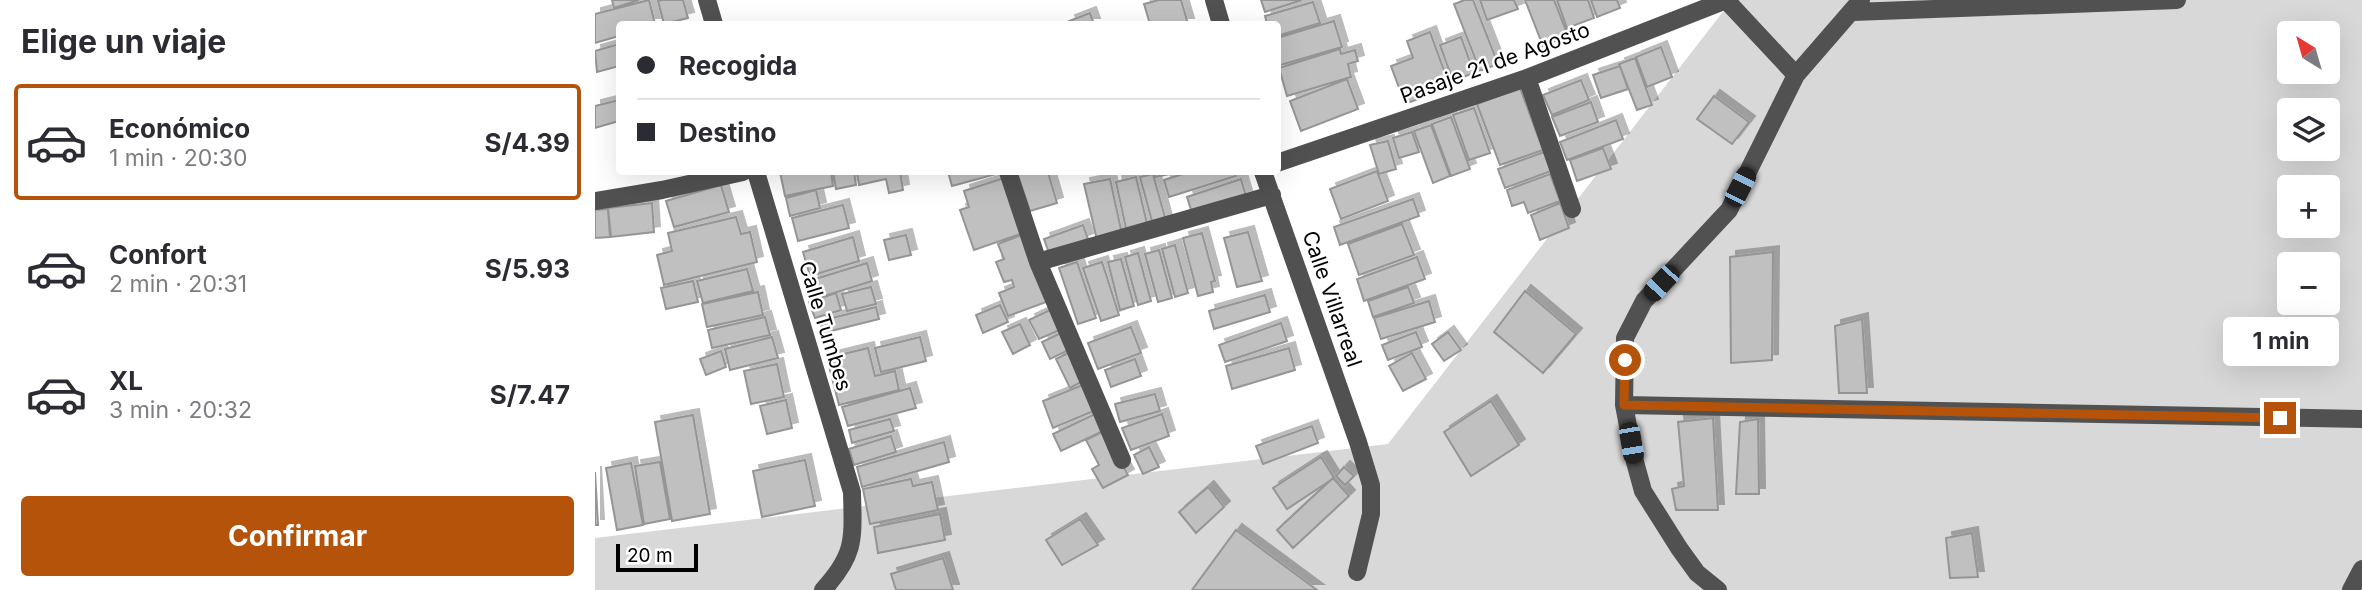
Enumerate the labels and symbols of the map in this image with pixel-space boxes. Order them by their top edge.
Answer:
street label: Pasaje 21 de Agosto [1397,17,1593,108]
north arrow [2277,21,2340,84]
car [1722,164,1759,210]
street label: Calle Villarreal [1298,228,1367,370]
street label: Calle Tumbes [794,258,857,394]
car [1639,260,1684,306]
callout: 1 min [2222,316,2338,366]
route start [1609,344,1641,376]
route end [2264,402,2296,434]
car [1618,420,1645,466]
scale bar [616,541,698,573]

